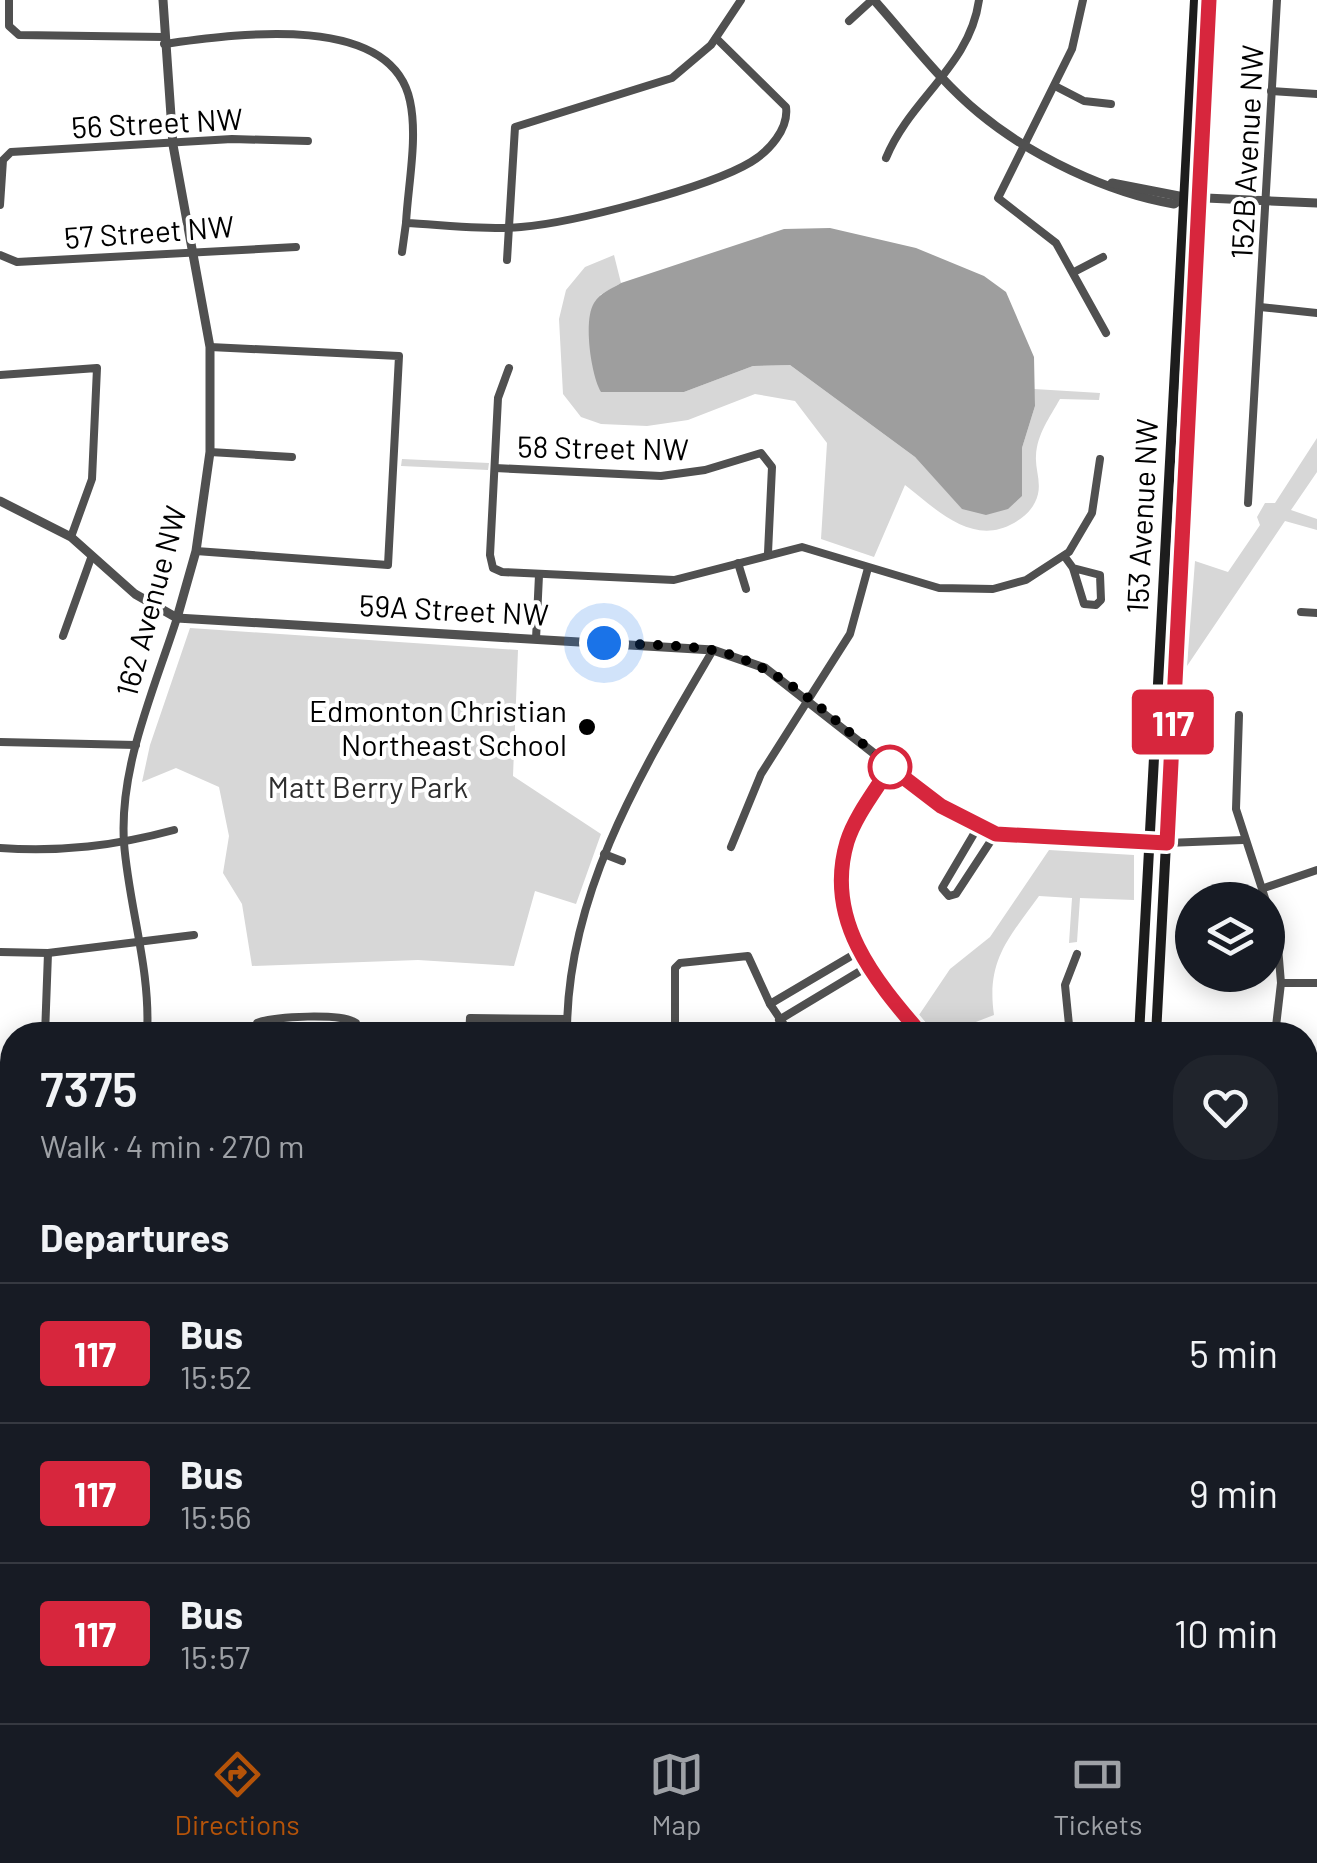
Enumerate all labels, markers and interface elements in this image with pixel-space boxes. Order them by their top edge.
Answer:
street label: 152B Avenue NW [1222,44,1270,260]
street label: 56 Street NW [70,100,244,144]
street label: 57 Street NW [63,207,235,255]
street label: 153 Avenue NW [1118,418,1164,614]
street label: 58 Street NW [517,428,689,466]
street label: 162 Avenue NW [107,502,193,700]
street label: 59A Street NW [358,586,550,632]
your location [579,618,629,668]
line badge: 117 [1116,690,1230,754]
place label: Edmonton Christian Northeast School [309,692,567,762]
text: 117 [1152,701,1194,743]
marker: Edmonton Christian Northeast School [576,716,598,738]
unlabelled marker [869,746,911,788]
park label: Matt Berry Park [268,768,468,804]
map controls [1175,882,1285,992]
button: layers [1175,882,1285,992]
button: heart [1173,1055,1278,1160]
text: 7375 [40,1059,138,1117]
text: Walk · 4 min · 270 m [40,1126,305,1164]
text: Departures [40,1214,229,1260]
text: Bus [180,1311,243,1357]
text: 5 min [1189,1330,1278,1376]
text: 117 [74,1332,116,1374]
text: 15:52 [180,1357,252,1395]
text: Bus [180,1451,243,1497]
text: 9 min [1189,1470,1278,1516]
text: 117 [74,1472,116,1514]
text: 15:56 [180,1497,251,1535]
text: Bus [180,1591,243,1637]
text: 10 min [1174,1610,1278,1656]
text: 117 [74,1612,116,1654]
text: 15:57 [180,1637,250,1675]
tab: Directions [175,1747,300,1841]
tab: Map [649,1747,704,1841]
tab: Tickets [1053,1747,1142,1841]

